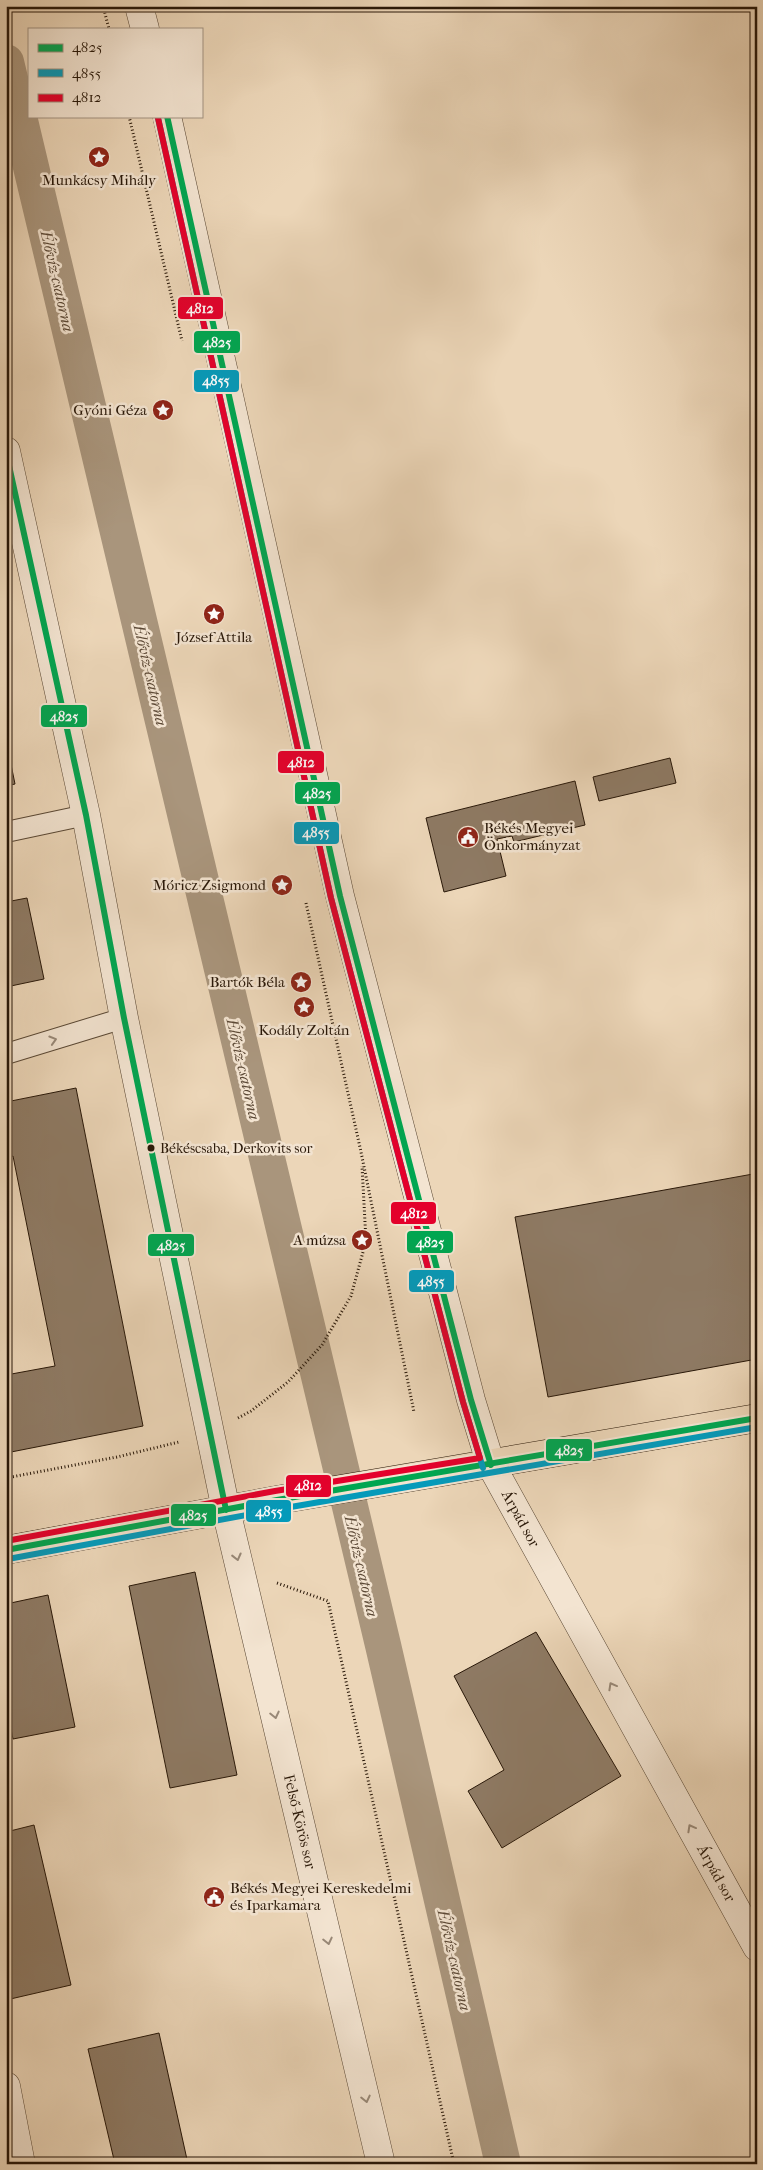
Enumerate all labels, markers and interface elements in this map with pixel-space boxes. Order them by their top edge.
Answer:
legend [28,28,202,118]
text: 4825 [72,38,103,56]
text: 4855 [72,64,101,82]
text: 4812 [72,88,102,106]
place icon: Munkácsy Mihály [87,145,111,169]
place label: Munkácsy Mihály [42,171,157,189]
water label: Élővíz-csatorna [36,228,79,334]
line badge: 4812 [177,296,224,320]
text: 4812 [185,300,214,317]
line badge: 4825 [193,330,241,354]
text: 4825 [202,334,231,351]
line badge: 4855 [193,369,240,393]
text: 4855 [201,372,230,389]
place icon: Gyóni Géza [151,398,175,422]
place label: Gyóni Géza [73,401,148,419]
place icon: József Attila [202,602,226,626]
water label: Élővíz-csatorna [129,622,172,728]
place label: József Attila [175,628,253,646]
line badge: 4825 [40,704,88,728]
text: 4825 [49,708,78,725]
line badge: 4812 [277,750,325,774]
text: 4812 [286,754,315,771]
line badge: 4825 [294,781,341,805]
text: 4825 [302,785,331,802]
place label: Békés Megyei Önkormányzat [484,819,581,854]
line badge: 4855 [293,821,340,845]
text: 4855 [301,824,330,841]
public building icon: Békés Megyei Önkormányzat [456,825,480,849]
place icon: Móricz Zsigmond [270,873,294,897]
place label: Móricz Zsigmond [153,876,267,894]
place icon: Bartók Béla [289,970,313,994]
place label: Bartók Béla [210,973,286,991]
place icon: Kodály Zoltán [292,995,316,1019]
water label: Élővíz-csatorna [222,1016,265,1122]
place label: Kodály Zoltán [258,1021,350,1039]
one-way arrow [48,1035,57,1045]
place label: Békéscsaba, Derkovits sor [160,1140,312,1157]
marker: Békéscsaba, Derkovits sor [146,1143,156,1153]
line badge: 4812 [390,1201,437,1225]
text: 4812 [399,1205,428,1222]
place icon: A múzsa [350,1228,374,1252]
line badge: 4825 [406,1230,454,1254]
place label: A múzsa [292,1231,347,1249]
line badge: 4825 [147,1233,195,1257]
text: 4825 [415,1234,444,1251]
text: 4825 [156,1237,185,1254]
line badge: 4855 [408,1269,455,1293]
text: 4855 [416,1273,445,1290]
line badge: 4825 [545,1438,593,1462]
text: 4825 [554,1442,583,1459]
line badge: 4812 [285,1474,332,1498]
text: 4812 [293,1477,322,1494]
street label: Árpád sor [497,1486,544,1551]
line badge: 4855 [245,1499,292,1523]
line badge: 4825 [170,1503,217,1527]
text: 4855 [254,1503,283,1520]
text: 4825 [178,1507,207,1524]
water label: Élővíz-csatorna [340,1513,383,1619]
one-way arrow [231,1552,242,1561]
one-way arrow [608,1682,618,1691]
one-way arrow [269,1711,280,1720]
street label: Felső-Körös sor [280,1773,320,1871]
one-way arrow [687,1824,697,1833]
street label: Árpád sor [693,1841,740,1905]
place label: Békés Megyei Kereskedelmi és Iparkamara [230,1879,412,1914]
public building icon: Békés Megyei Kereskedelmi és Iparkamara [202,1885,226,1909]
water label: Élővíz-csatorna [433,1907,476,2013]
one-way arrow [322,1937,333,1946]
one-way arrow [360,2095,371,2104]

